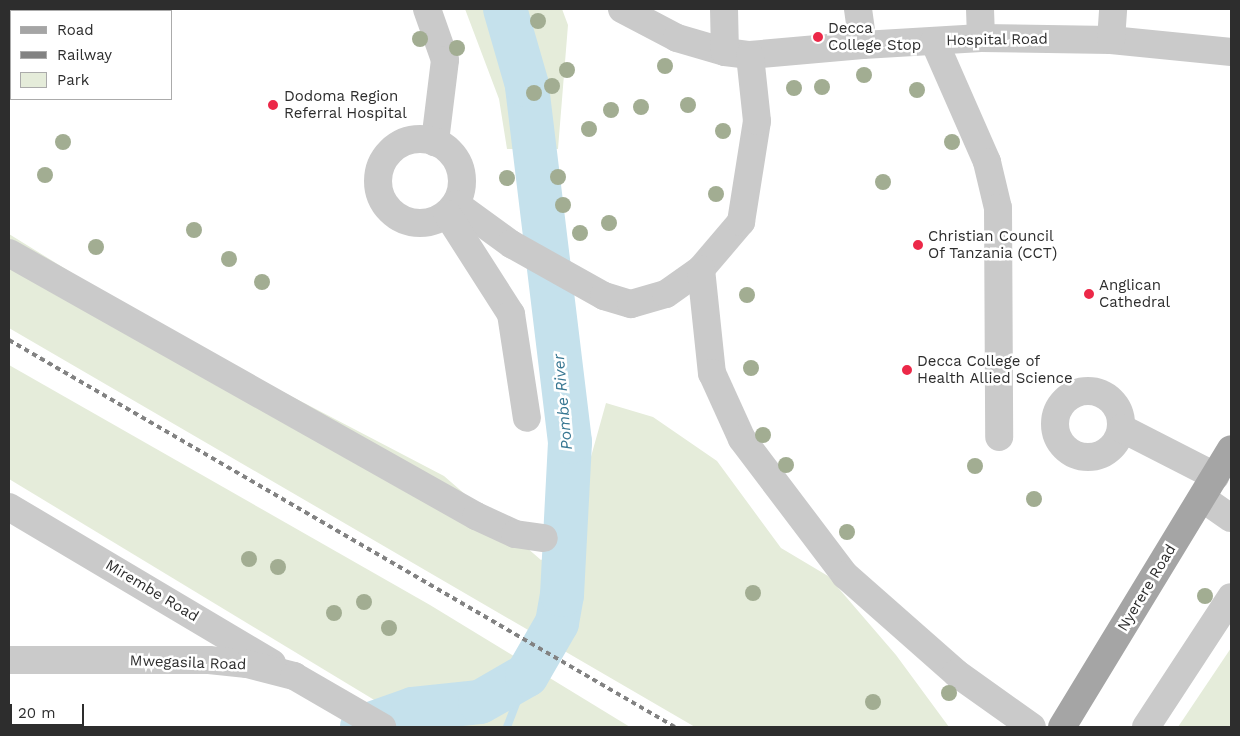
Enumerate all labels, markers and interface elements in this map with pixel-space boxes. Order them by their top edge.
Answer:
legend [10,10,172,100]
place label: Decca College Stop [828,19,921,54]
text: Road [57,21,94,39]
street label: Hospital Road [946,30,1048,50]
marker: Decca College Stop [812,31,824,43]
text: Railway [57,46,112,64]
text: Park [57,71,89,89]
place label: Dodoma Region Referral Hospital [284,87,407,122]
marker: Dodoma Region Referral Hospital [266,98,280,112]
place label: Christian Council Of Tanzania (CCT) [928,227,1058,262]
marker: Christian Council Of Tanzania (CCT) [912,239,924,251]
place label: Anglican Cathedral [1099,276,1170,311]
marker: Anglican Cathedral [1083,288,1095,300]
place label: Decca College of Health Allied Science [917,352,1073,387]
water label: Pombe River [549,353,577,451]
marker: Decca College of Health Allied Science [901,364,913,376]
street label: Nyerere Road [1114,541,1180,635]
street label: Mirembe Road [102,556,202,626]
street label: Mwegasila Road [129,652,247,674]
scale bar [12,694,86,726]
text: 20 m [18,704,56,722]

